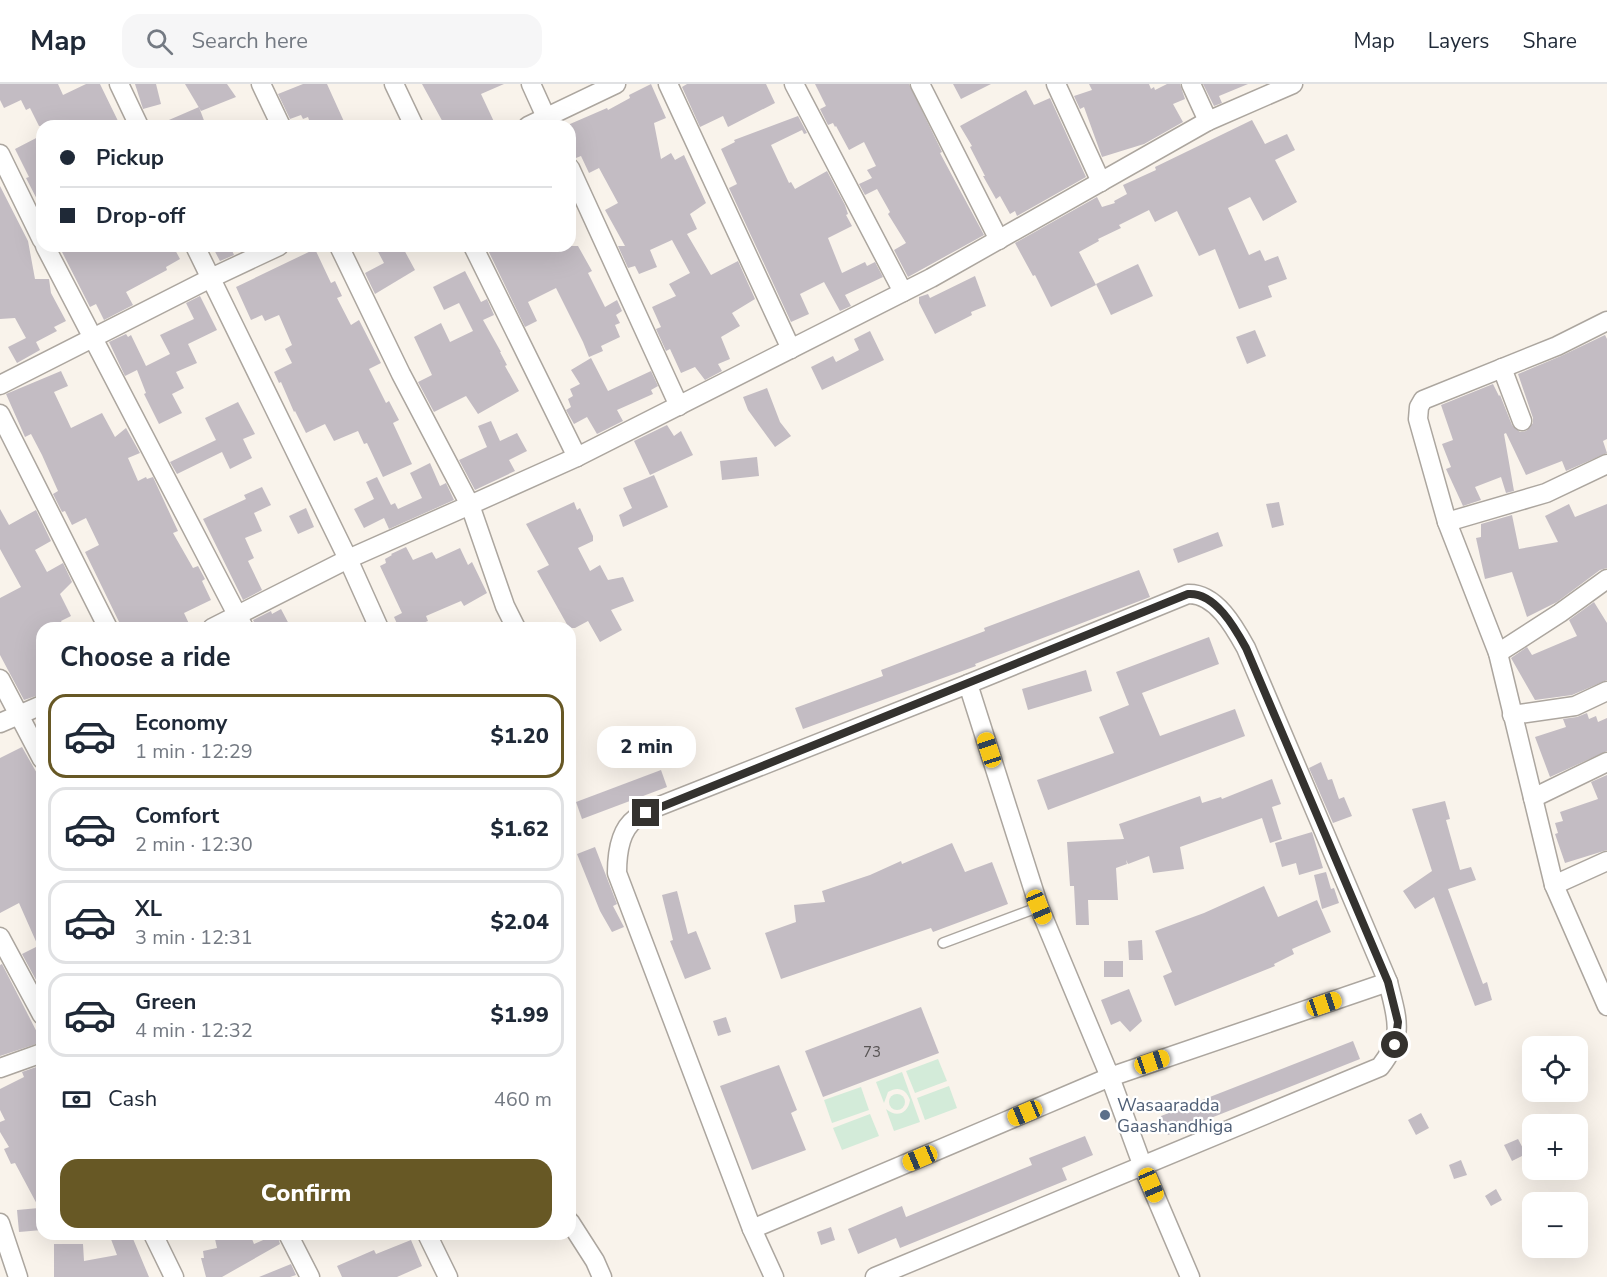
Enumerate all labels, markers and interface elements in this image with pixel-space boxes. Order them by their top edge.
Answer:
search box [122,14,542,68]
text: Map [30,22,86,60]
icon: search [143,25,176,58]
text: Search here [191,26,308,56]
text: Map [1353,27,1395,55]
text: Layers [1428,27,1489,55]
text: Share [1522,27,1577,55]
text: Pickup [96,143,164,173]
text: Drop-off [96,201,185,231]
text: Choose a ride [60,639,231,676]
text: Economy [135,708,227,738]
icon: car [63,709,117,763]
text: $1.20 [490,721,549,751]
callout: 2 min [596,726,696,768]
car [975,730,1003,770]
text: 2 min [620,733,673,760]
text: 1 min · 12:29 [135,738,253,765]
route end [632,799,659,826]
text: Comfort [135,801,219,831]
icon: car [63,802,117,856]
text: $1.62 [490,814,549,844]
text: 2 min · 12:30 [135,831,253,858]
car [1024,887,1054,927]
text: XL [135,894,162,924]
icon: car [63,895,117,949]
text: $2.04 [490,907,549,937]
text: 3 min · 12:31 [135,924,253,951]
text: Green [135,987,196,1017]
icon: car [63,988,117,1042]
car [1304,990,1344,1018]
text: $1.99 [490,1000,549,1030]
text: 4 min · 12:32 [135,1017,253,1044]
route start [1381,1031,1408,1058]
map controls [1522,1036,1588,1258]
button: locate [1522,1036,1588,1102]
house number: 73 [863,1042,881,1062]
car [1132,1048,1172,1076]
icon: cash [60,1083,93,1116]
text: Cash [108,1084,157,1114]
text: 460 m [494,1086,552,1113]
place label: Wasaaradda Gaashandhiga [1117,1093,1233,1138]
car [1005,1098,1045,1128]
marker: Wasaaradda Gaashandhiga [1098,1108,1112,1122]
button: + [1522,1114,1588,1180]
car [900,1143,940,1173]
button: Confirm [60,1159,552,1228]
car [1136,1165,1166,1205]
button: − [1522,1192,1588,1258]

